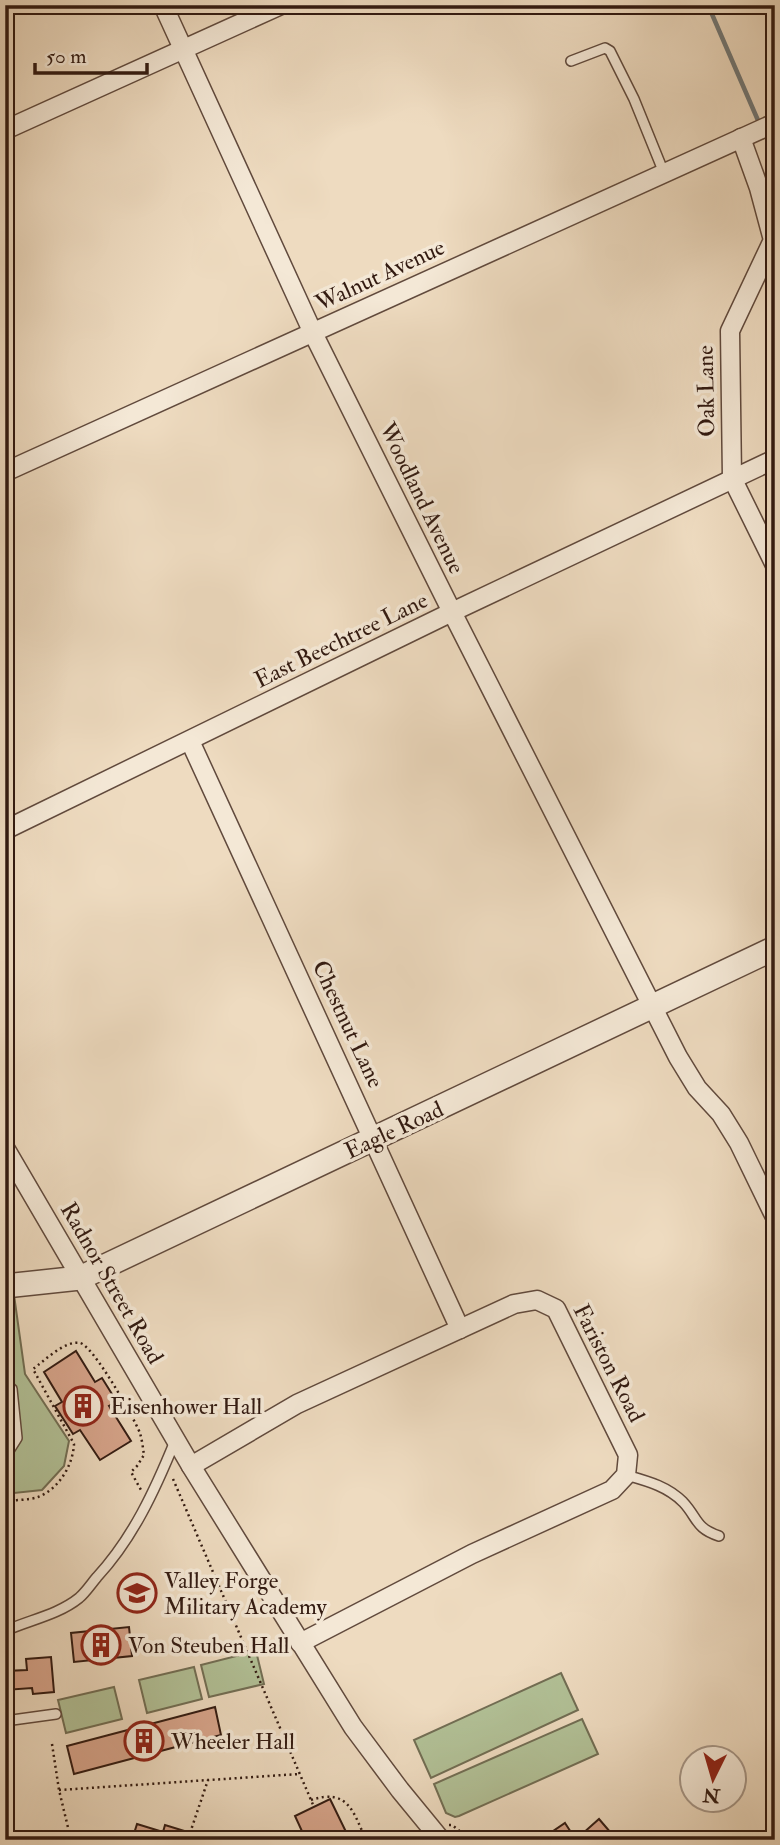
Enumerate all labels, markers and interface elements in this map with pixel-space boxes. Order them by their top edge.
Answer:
scale bar [35,32,147,76]
text: 50 m [46,43,87,70]
street label: Walnut Avenue [310,232,450,318]
street label: Oak Lane [691,345,721,437]
street label: Woodland Avenue [372,417,471,579]
street label: East Beechtree Lane [250,585,433,695]
street label: Chestnut Lane [306,956,390,1093]
street label: Eagle Road [340,1095,448,1165]
street label: Radnor Street Road [54,1197,170,1369]
street label: Fariston Road [567,1299,651,1427]
building icon: Eisenhower Hall [62,1385,104,1427]
place label: Eisenhower Hall [110,1392,262,1421]
place label: Valley Forge Military Academy [164,1566,327,1621]
school or university icon: Valley Forge Military Academy [116,1572,158,1614]
building icon: Von Steuben Hall [80,1624,122,1666]
place label: Von Steuben Hall [128,1631,290,1660]
building icon: Wheeler Hall [123,1720,165,1762]
place label: Wheeler Hall [170,1727,295,1756]
north arrow [678,1744,748,1814]
text: N [701,1782,722,1808]

